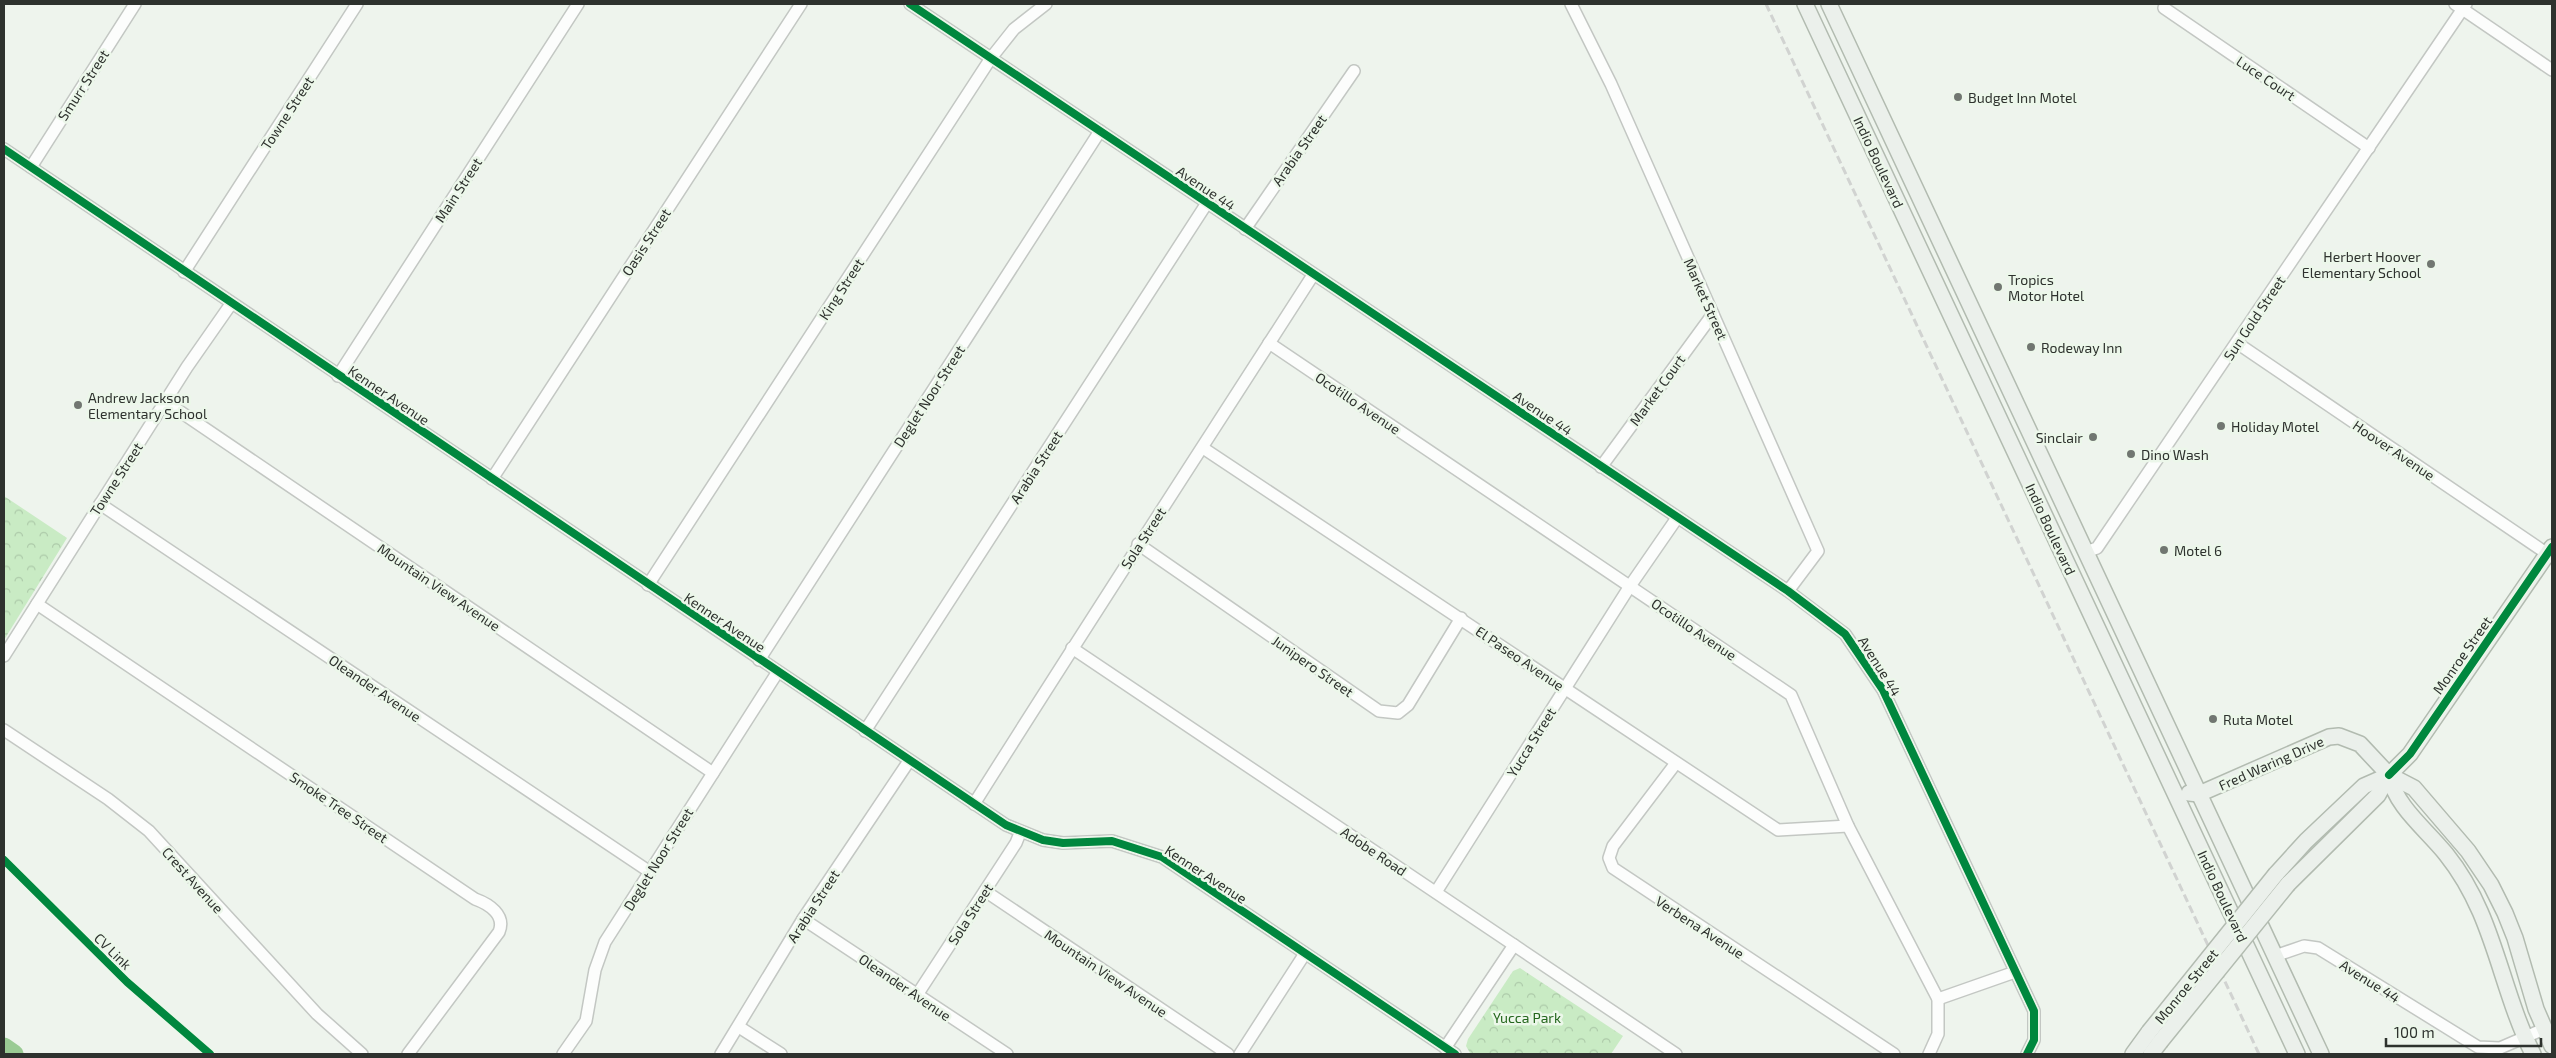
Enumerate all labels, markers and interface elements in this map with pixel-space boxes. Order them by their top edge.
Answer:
street label: Smurr Street [54,46,112,124]
street label: Luce Court [2233,52,2299,104]
street label: Towne Street [257,73,317,153]
place label: Budget Inn Motel [1968,89,2078,106]
marker: Budget Inn Motel [1952,91,1964,103]
street label: Arabia Street [1268,111,1330,189]
street label: Indio Boulevard [1850,113,1908,211]
street label: Main Street [431,155,485,225]
street label: Avenue 44 [1173,162,1239,214]
street label: Oasis Street [618,205,674,279]
place label: Herbert Hoover Elementary School [2302,248,2422,281]
street label: King Street [815,255,867,323]
street label: Market Street [1680,256,1732,342]
marker: Herbert Hoover Elementary School [2425,258,2437,270]
place label: Tropics Motor Hotel [2008,271,2085,304]
street label: Sun Gold Street [2220,273,2288,363]
marker: Tropics Motor Hotel [1992,281,2004,293]
place label: Rodeway Inn [2041,339,2122,356]
marker: Rodeway Inn [2025,341,2037,353]
street label: Deglet Noor Street [890,342,968,450]
street label: Market Court [1626,351,1688,429]
street label: Kenner Avenue [345,362,433,428]
street label: Ocotillo Avenue [1312,368,1404,438]
street label: Avenue 44 [1510,387,1576,439]
place label: Andrew Jackson Elementary School [88,389,208,422]
marker: Andrew Jackson Elementary School [72,399,84,411]
street label: Hoover Avenue [2350,416,2438,484]
place label: Holiday Motel [2231,418,2320,435]
marker: Holiday Motel [2215,420,2227,432]
street label: Arabia Street [1006,427,1066,507]
place label: Sinclair [2036,429,2083,446]
marker: Sinclair [2087,431,2099,443]
street label: Towne Street [86,439,146,519]
place label: Dino Wash [2141,446,2209,463]
marker: Dino Wash [2125,448,2137,460]
street label: Indio Boulevard [2022,480,2080,578]
street label: Sola Street [1117,504,1169,572]
street label: Mountain View Avenue [374,540,504,634]
place label: Motel 6 [2174,542,2222,559]
marker: Motel 6 [2158,544,2170,556]
street label: Kenner Avenue [681,589,769,655]
street label: Ocotillo Avenue [1648,594,1740,664]
street label: Monroe Street [2429,613,2495,697]
street label: El Paseo Avenue [1473,622,1567,694]
street label: Junipero Street [1269,632,1357,700]
street label: Avenue 44 [1855,633,1905,699]
street label: Oleander Avenue [326,651,424,725]
street label: Yucca Street [1503,704,1559,780]
place label: Ruta Motel [2223,711,2294,728]
marker: Ruta Motel [2207,713,2219,725]
street label: Fred Waring Drive [2216,732,2326,794]
street label: Smoke Tree Street [287,768,391,846]
street label: Deglet Noor Street [620,805,696,913]
street label: Adobe Road [1338,823,1410,879]
street label: Kenner Avenue [1162,841,1250,907]
street label: Crest Avenue [159,843,227,917]
street label: Indio Boulevard [2194,847,2252,945]
street label: Arabia Street [783,866,843,946]
street label: Sola Street [944,880,996,948]
street label: Verbena Avenue [1653,892,1747,962]
street label: Mountain View Avenue [1041,926,1171,1020]
street label: CV Link [91,929,135,973]
street label: Monroe Street [2151,945,2221,1027]
street label: Oleander Avenue [856,950,954,1024]
street label: Avenue 44 [2337,956,2403,1006]
park label: Yucca Park [1493,1009,1561,1026]
scale bar [2386,1016,2541,1048]
text: 100 m [2394,1023,2435,1041]

